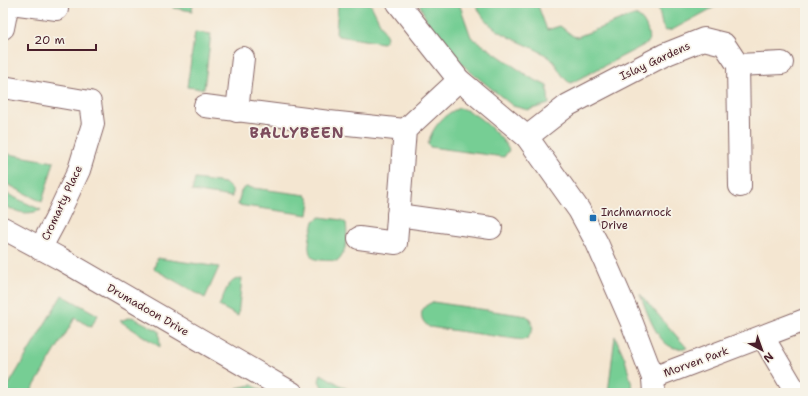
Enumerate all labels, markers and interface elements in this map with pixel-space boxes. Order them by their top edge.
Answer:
scale bar [28,26,96,52]
text: 20 m [34,32,65,48]
street label: Islay Gardens [617,38,693,84]
district label: BALLYBEEN [249,123,345,143]
street label: Cromarty Place [38,163,86,243]
place label: Inchmarnock Drive [601,205,672,233]
marker: Inchmarnock Drive [588,213,598,223]
street label: Drumadoon Drive [104,280,192,340]
north arrow [742,330,782,370]
street label: Morven Park [661,343,731,381]
text: N [760,349,776,366]

